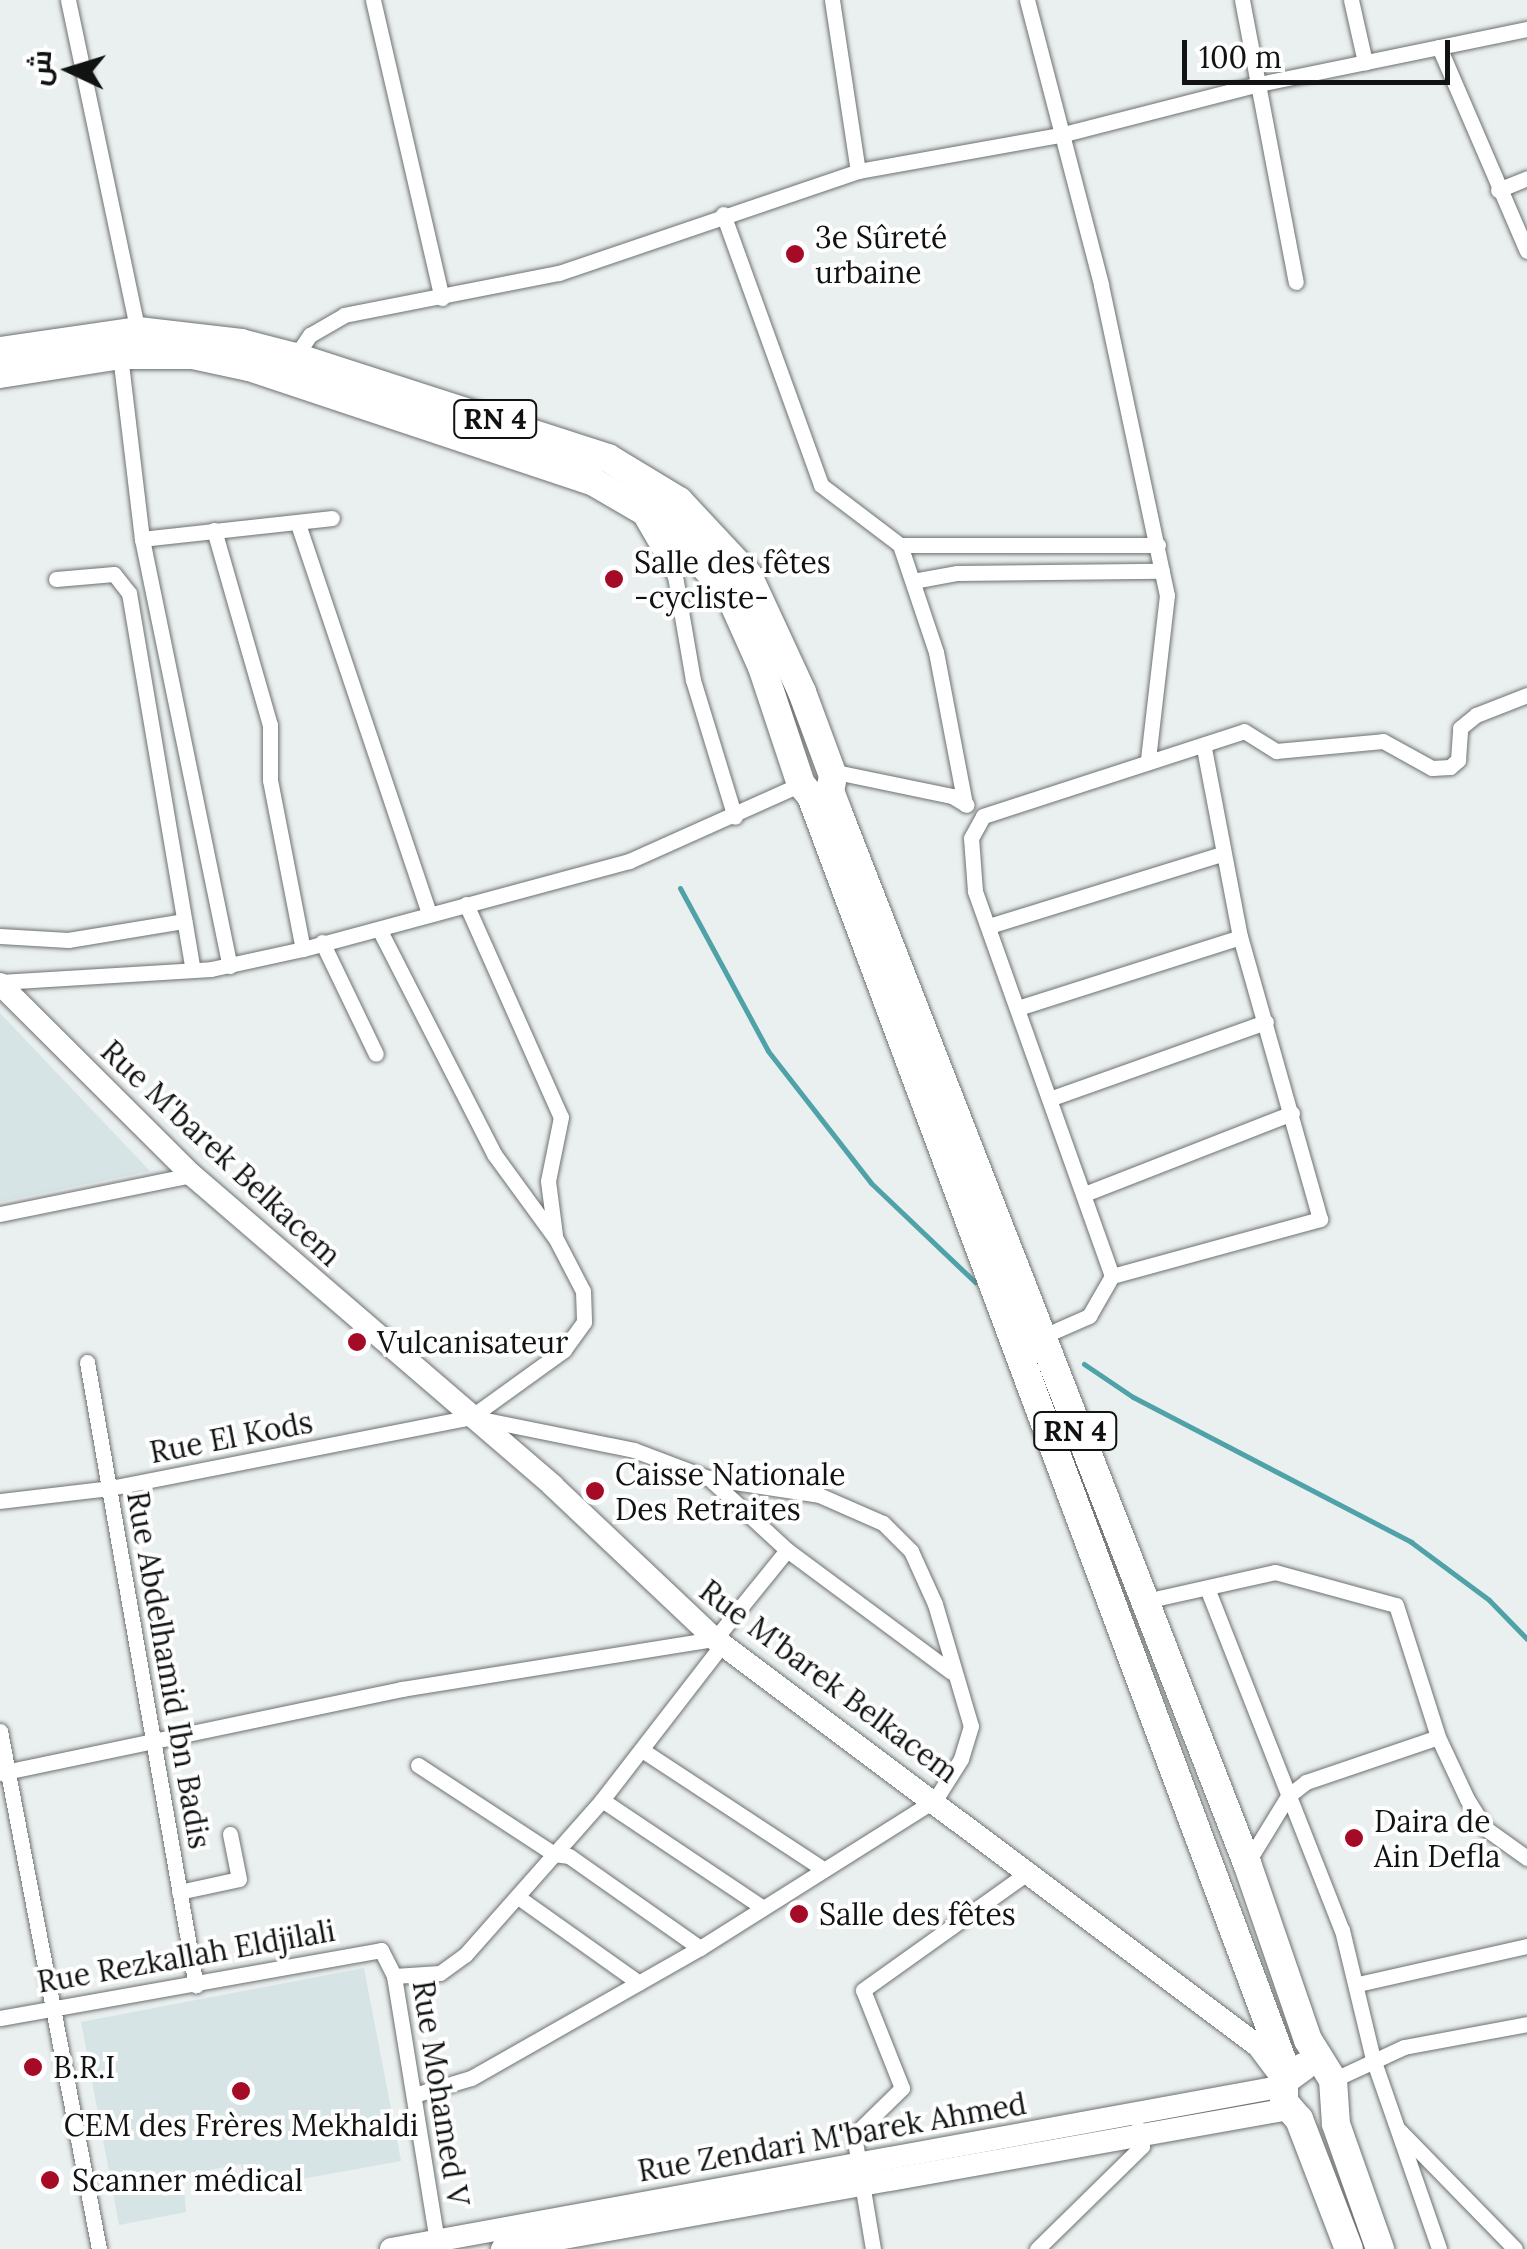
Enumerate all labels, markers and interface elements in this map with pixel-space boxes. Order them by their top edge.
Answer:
north arrow [20,20,120,120]
scale bar [1187,20,1454,82]
text: 100 m [1199,38,1282,76]
text: ش [21,49,59,87]
place label: 3e Sûreté urbaine [815,219,947,290]
marker: 3e Sûreté urbaine [784,243,806,265]
road number: RN 4 [452,396,538,442]
place label: Salle des fêtes -cycliste- [634,544,831,614]
marker: Salle des fêtes -cycliste- [603,568,625,590]
street label: Rue M'barek Belkacem [94,1033,348,1273]
place label: Vulcanisateur [377,1324,568,1360]
marker: Vulcanisateur [346,1331,368,1353]
street label: Rue El Kods [147,1404,315,1470]
road number: RN 4 [1032,1408,1118,1454]
place label: Caisse Nationale Des Retraites [615,1456,845,1526]
marker: Caisse Nationale Des Retraites [584,1480,606,1502]
street label: Rue Abdelhamid Ibn Badis [120,1489,218,1851]
street label: Rue M'barek Belkacem [693,1572,965,1790]
place label: Daira de Ain Defla [1374,1803,1501,1874]
marker: Daira de Ain Defla [1343,1827,1365,1849]
place label: Salle des fêtes [819,1896,1016,1932]
marker: Salle des fêtes [788,1903,810,1925]
street label: Rue Rezkallah Eldjilali [34,1912,338,2000]
street label: Rue Mohamed V [405,1978,477,2208]
place label: B.R.I [53,2049,115,2085]
marker: B.R.I [22,2056,44,2078]
marker: CEM des Frères Mekhaldi [230,2080,252,2102]
street label: Rue Zendari M'barek Ahmed [635,2085,1029,2189]
place label: CEM des Frères Mekhaldi [64,2107,418,2143]
place label: Scanner médical [72,2162,303,2198]
marker: Scanner médical [37,2167,63,2193]

